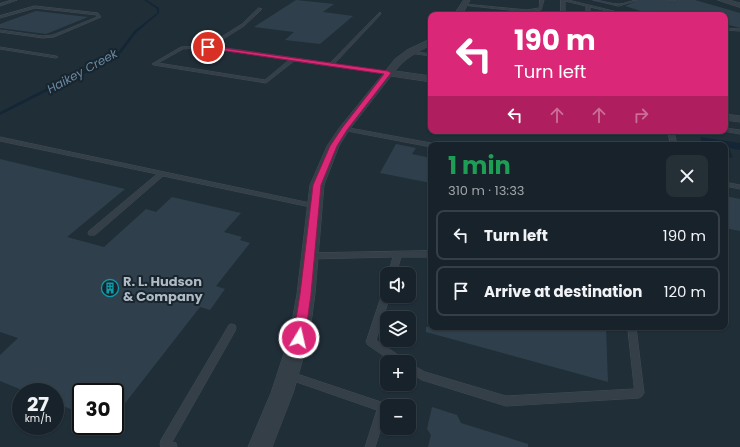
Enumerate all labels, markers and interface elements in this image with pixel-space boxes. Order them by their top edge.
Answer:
text: 190 m [514,21,596,60]
icon: left [448,28,500,80]
pin [191,30,225,64]
icon: arrive [197,36,219,58]
water label: Haikey Creek [44,44,121,97]
text: Turn left [514,59,586,84]
icon: left [504,104,526,126]
icon: ahead [546,104,568,126]
icon: ahead [588,104,610,126]
icon: right [630,104,652,126]
text: 1 min [448,149,511,182]
button: close [666,155,708,197]
text: 310 m · 13:33 [448,181,524,200]
icon: left [450,224,472,246]
text: Turn left [484,225,548,246]
text: 190 m [663,225,706,246]
map controls [380,267,416,435]
button: sound [380,267,416,303]
place label: R. L. Hudson & Company [123,272,204,306]
building icon: R. L. Hudson & Company [100,278,120,298]
icon: arrive [450,280,472,302]
text: Arrive at destination [484,281,642,302]
text: 120 m [664,281,706,302]
button: layers [380,311,416,347]
position arrow [278,317,320,359]
button: + [380,355,416,391]
speed limit sign: 30 [72,383,124,435]
text: 27 [27,390,49,418]
button: − [380,399,416,435]
text: km/h [25,411,51,426]

